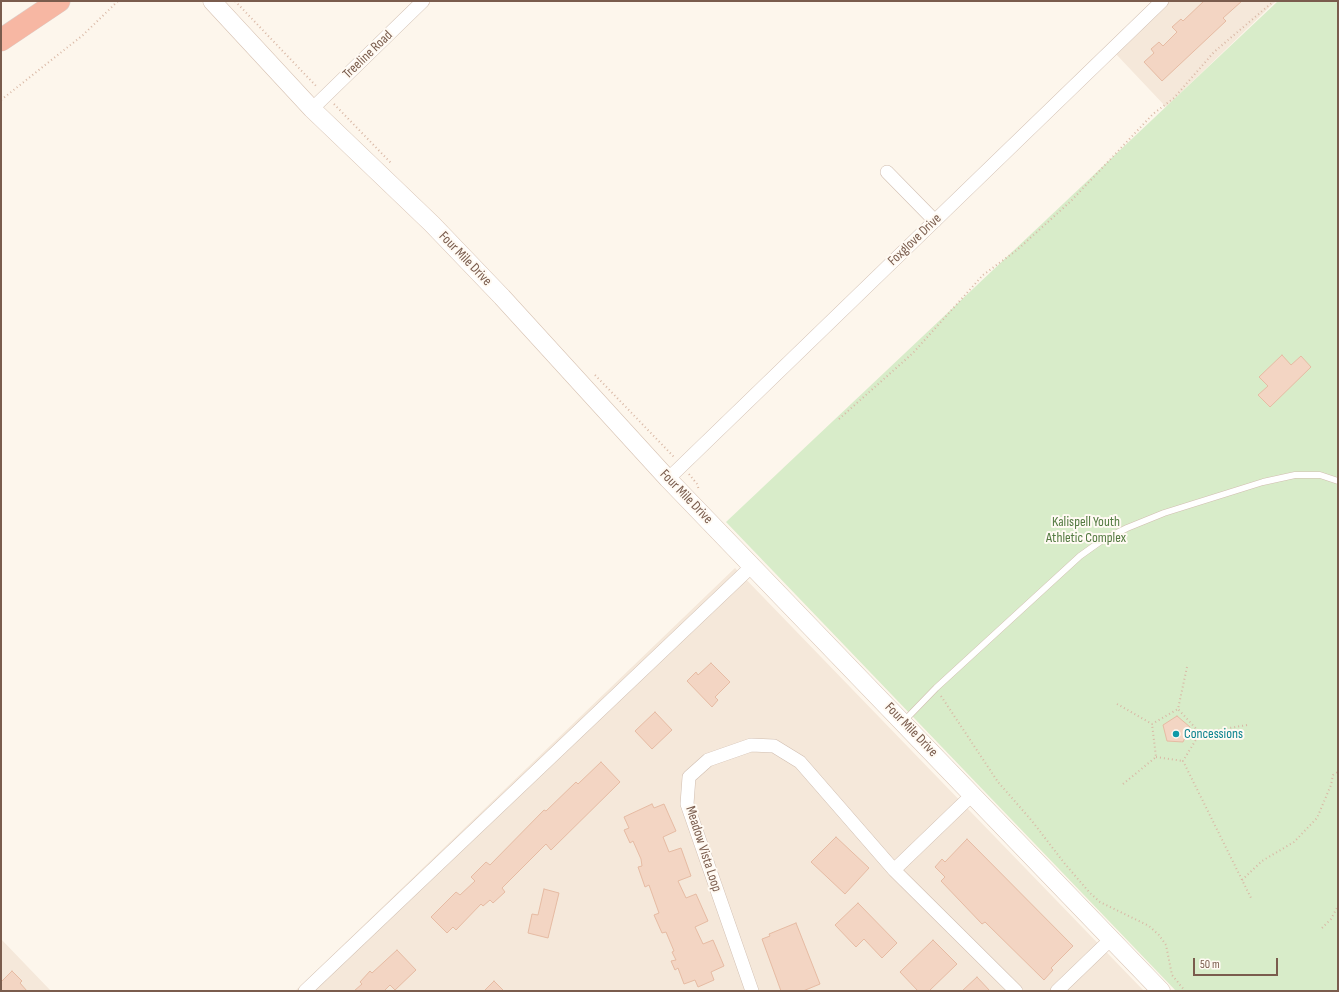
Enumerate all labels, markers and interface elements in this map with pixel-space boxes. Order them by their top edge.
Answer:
street label: Treeline Road [340,27,396,83]
street label: Foxglove Drive [885,210,945,270]
street label: Four Mile Drive [435,228,495,290]
street label: Four Mile Drive [656,466,716,528]
park label: Kalispell Youth Athletic Complex [1046,514,1126,546]
street label: Four Mile Drive [881,699,941,761]
place label: Concessions [1184,726,1243,742]
marker: Concessions [1171,729,1181,739]
street label: Meadow Vista Loop [681,804,725,894]
scale bar [1195,950,1280,976]
text: 50 m [1200,957,1220,972]

